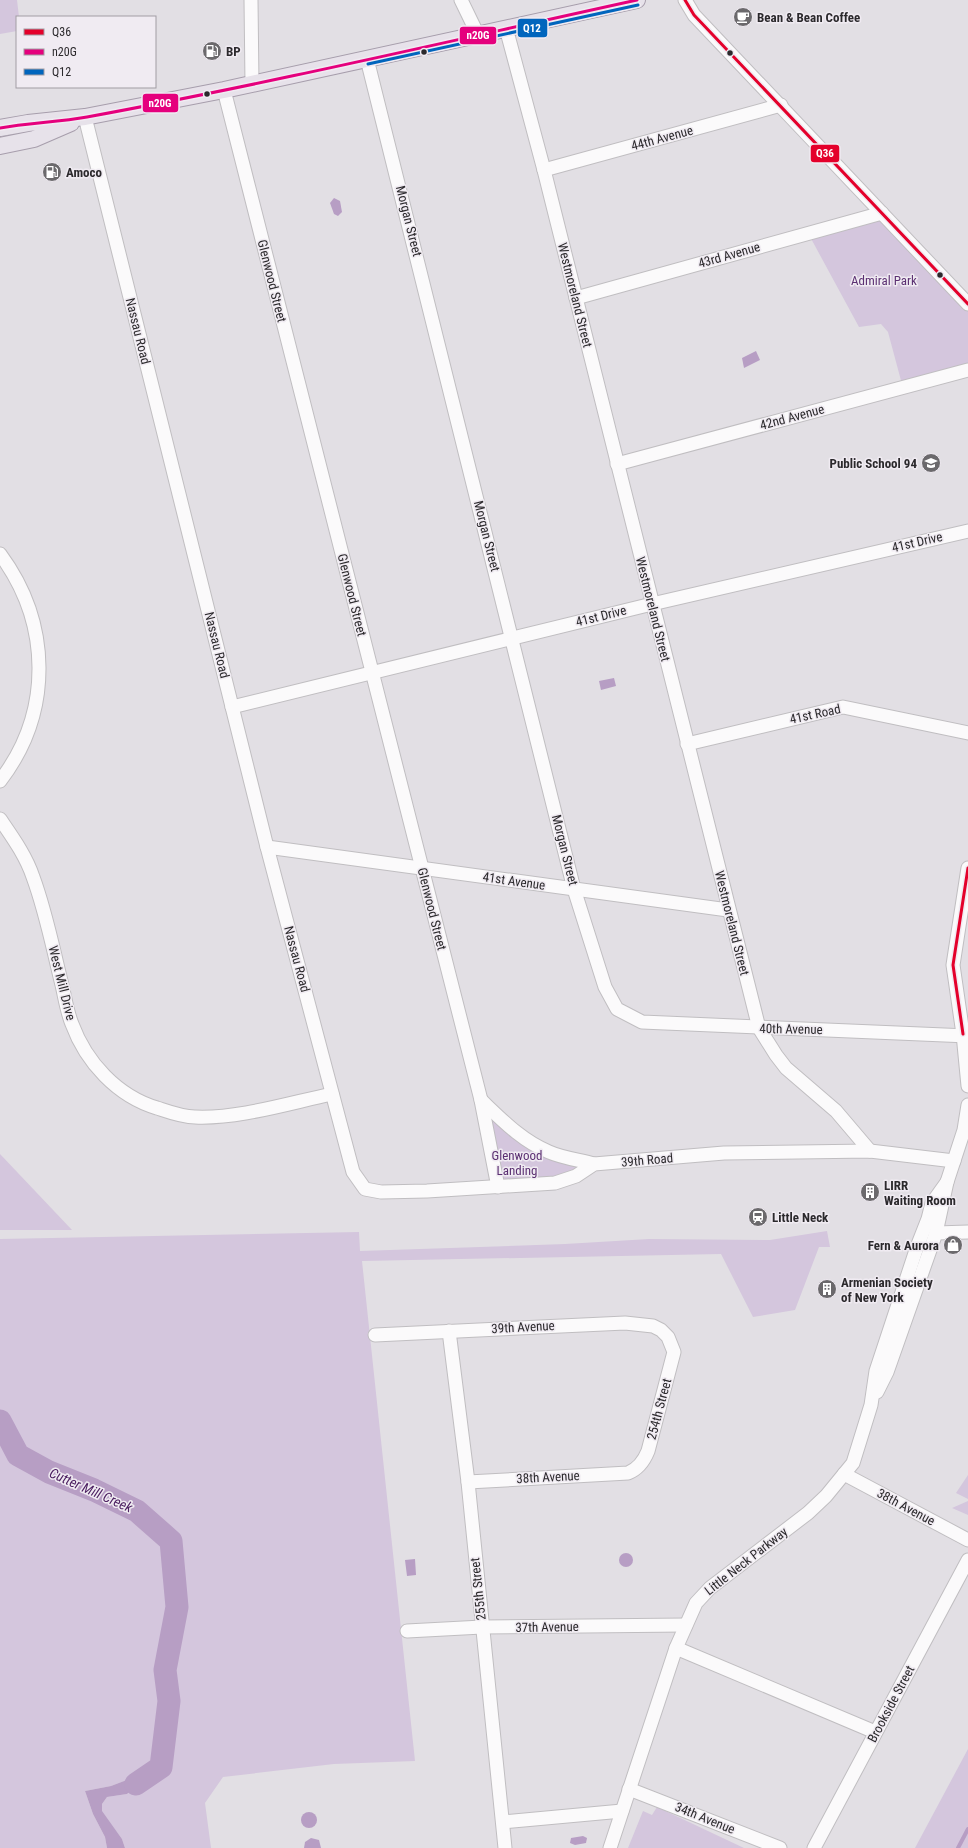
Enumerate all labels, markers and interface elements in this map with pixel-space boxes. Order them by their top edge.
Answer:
cafe icon: Bean & Bean Coffee [732,6,754,28]
place label: Bean & Bean Coffee [757,10,860,25]
legend [16,16,156,88]
line badge: Q12 [517,18,548,38]
text: Q12 [523,22,541,35]
text: Q36 [52,25,71,39]
line badge: n20G [459,26,497,45]
text: n20G [467,29,489,42]
fuel station icon: BP [201,40,223,62]
place label: BP [226,44,241,59]
text: n20G [52,45,77,59]
unlabelled marker [419,47,429,57]
unlabelled marker [725,48,735,58]
text: Q12 [52,65,71,79]
unlabelled marker [202,89,212,99]
line badge: n20G [142,93,179,113]
text: n20G [149,97,171,110]
street label: 44th Avenue [629,123,695,153]
line badge: Q36 [810,144,840,163]
text: Q36 [816,147,834,160]
fuel station icon: Amoco [41,161,63,183]
place label: Amoco [66,165,103,180]
street label: Morgan Street [393,184,425,258]
street label: Glenwood Street [255,238,290,324]
street label: 43rd Avenue [696,239,762,271]
street label: Westmoreland Street [555,241,595,349]
unlabelled marker [935,270,945,280]
park label: Admiral Park [851,273,917,288]
street label: Nassau Road [123,296,153,366]
street label: 42nd Avenue [758,401,826,433]
school or university icon: Public School 94 [920,452,942,474]
place label: Public School 94 [830,456,917,471]
street label: Morgan Street [471,499,503,573]
street label: 41st Drive [890,529,944,555]
street label: Glenwood Street [335,552,370,638]
street label: Westmoreland Street [633,555,673,663]
street label: 41st Drive [574,602,628,630]
street label: Nassau Road [202,610,232,680]
street label: 41st Road [788,701,842,727]
street label: Morgan Street [549,813,581,887]
street label: Glenwood Street [415,866,450,952]
street label: 41st Avenue [482,869,546,893]
street label: Westmoreland Street [712,869,752,977]
street label: Nassau Road [281,924,313,994]
street label: West Mill Drive [45,944,79,1022]
street label: 40th Avenue [759,1021,823,1037]
park label: Glenwood Landing [491,1148,543,1178]
street label: 39th Road [620,1150,674,1170]
place label: LIRR Waiting Room [884,1178,956,1208]
building icon: LIRR Waiting Room [859,1181,881,1203]
station icon: Little Neck [747,1206,769,1228]
place label: Little Neck [772,1210,829,1225]
shop icon: Fern & Aurora [942,1234,964,1256]
place label: Fern & Aurora [868,1238,939,1253]
place label: Armenian Society of New York [841,1275,933,1305]
building icon: Armenian Society of New York [816,1278,838,1300]
street label: 39th Avenue [491,1318,555,1336]
street label: 254th Street [644,1377,674,1441]
water label: Cutter Mill Creek [47,1465,136,1516]
street label: 38th Avenue [516,1468,580,1486]
street label: 38th Avenue [875,1486,937,1528]
street label: Little Neck Parkway [702,1524,791,1598]
street label: 255th Street [467,1557,489,1621]
street label: 37th Avenue [515,1619,579,1635]
street label: Brookside Street [864,1663,918,1745]
street label: 34th Avenue [673,1799,737,1837]

